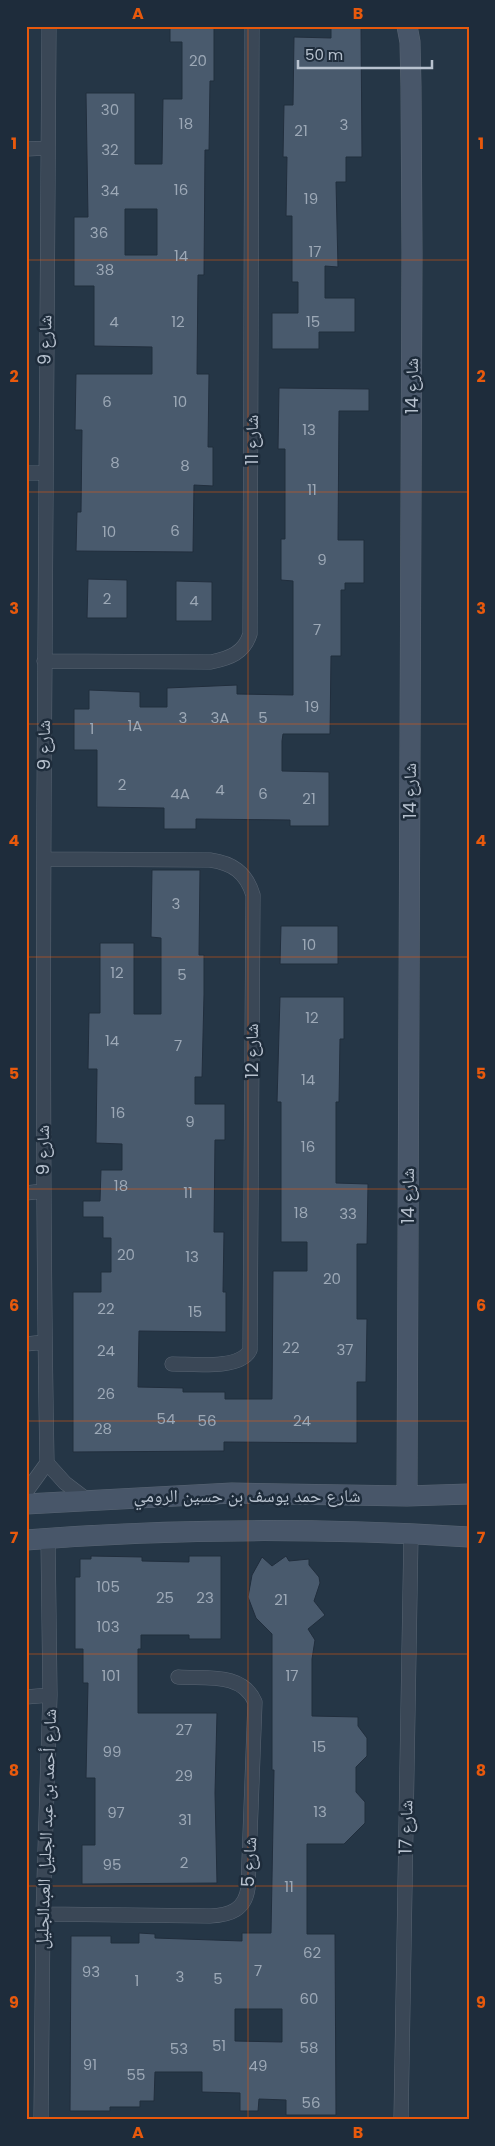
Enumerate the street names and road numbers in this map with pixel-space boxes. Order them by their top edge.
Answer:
street label: شارع 9 [32,315,57,365]
street label: شارع 14 [399,358,424,414]
street label: شارع 11 [239,415,264,465]
street label: شارع 9 [31,720,56,770]
street label: شارع 14 [397,763,422,819]
street label: شارع 12 [239,1023,264,1079]
street label: شارع 9 [30,1125,55,1175]
street label: شارع 14 [395,1168,420,1224]
street label: شارع حمد يوسف بن حسين الرومي [133,1483,361,1511]
street label: شارع أحمد بن عبد الجليل العبدالجليل [29,1708,62,1950]
street label: شارع 17 [393,1799,418,1855]
street label: شارع 5 [235,1836,262,1888]

